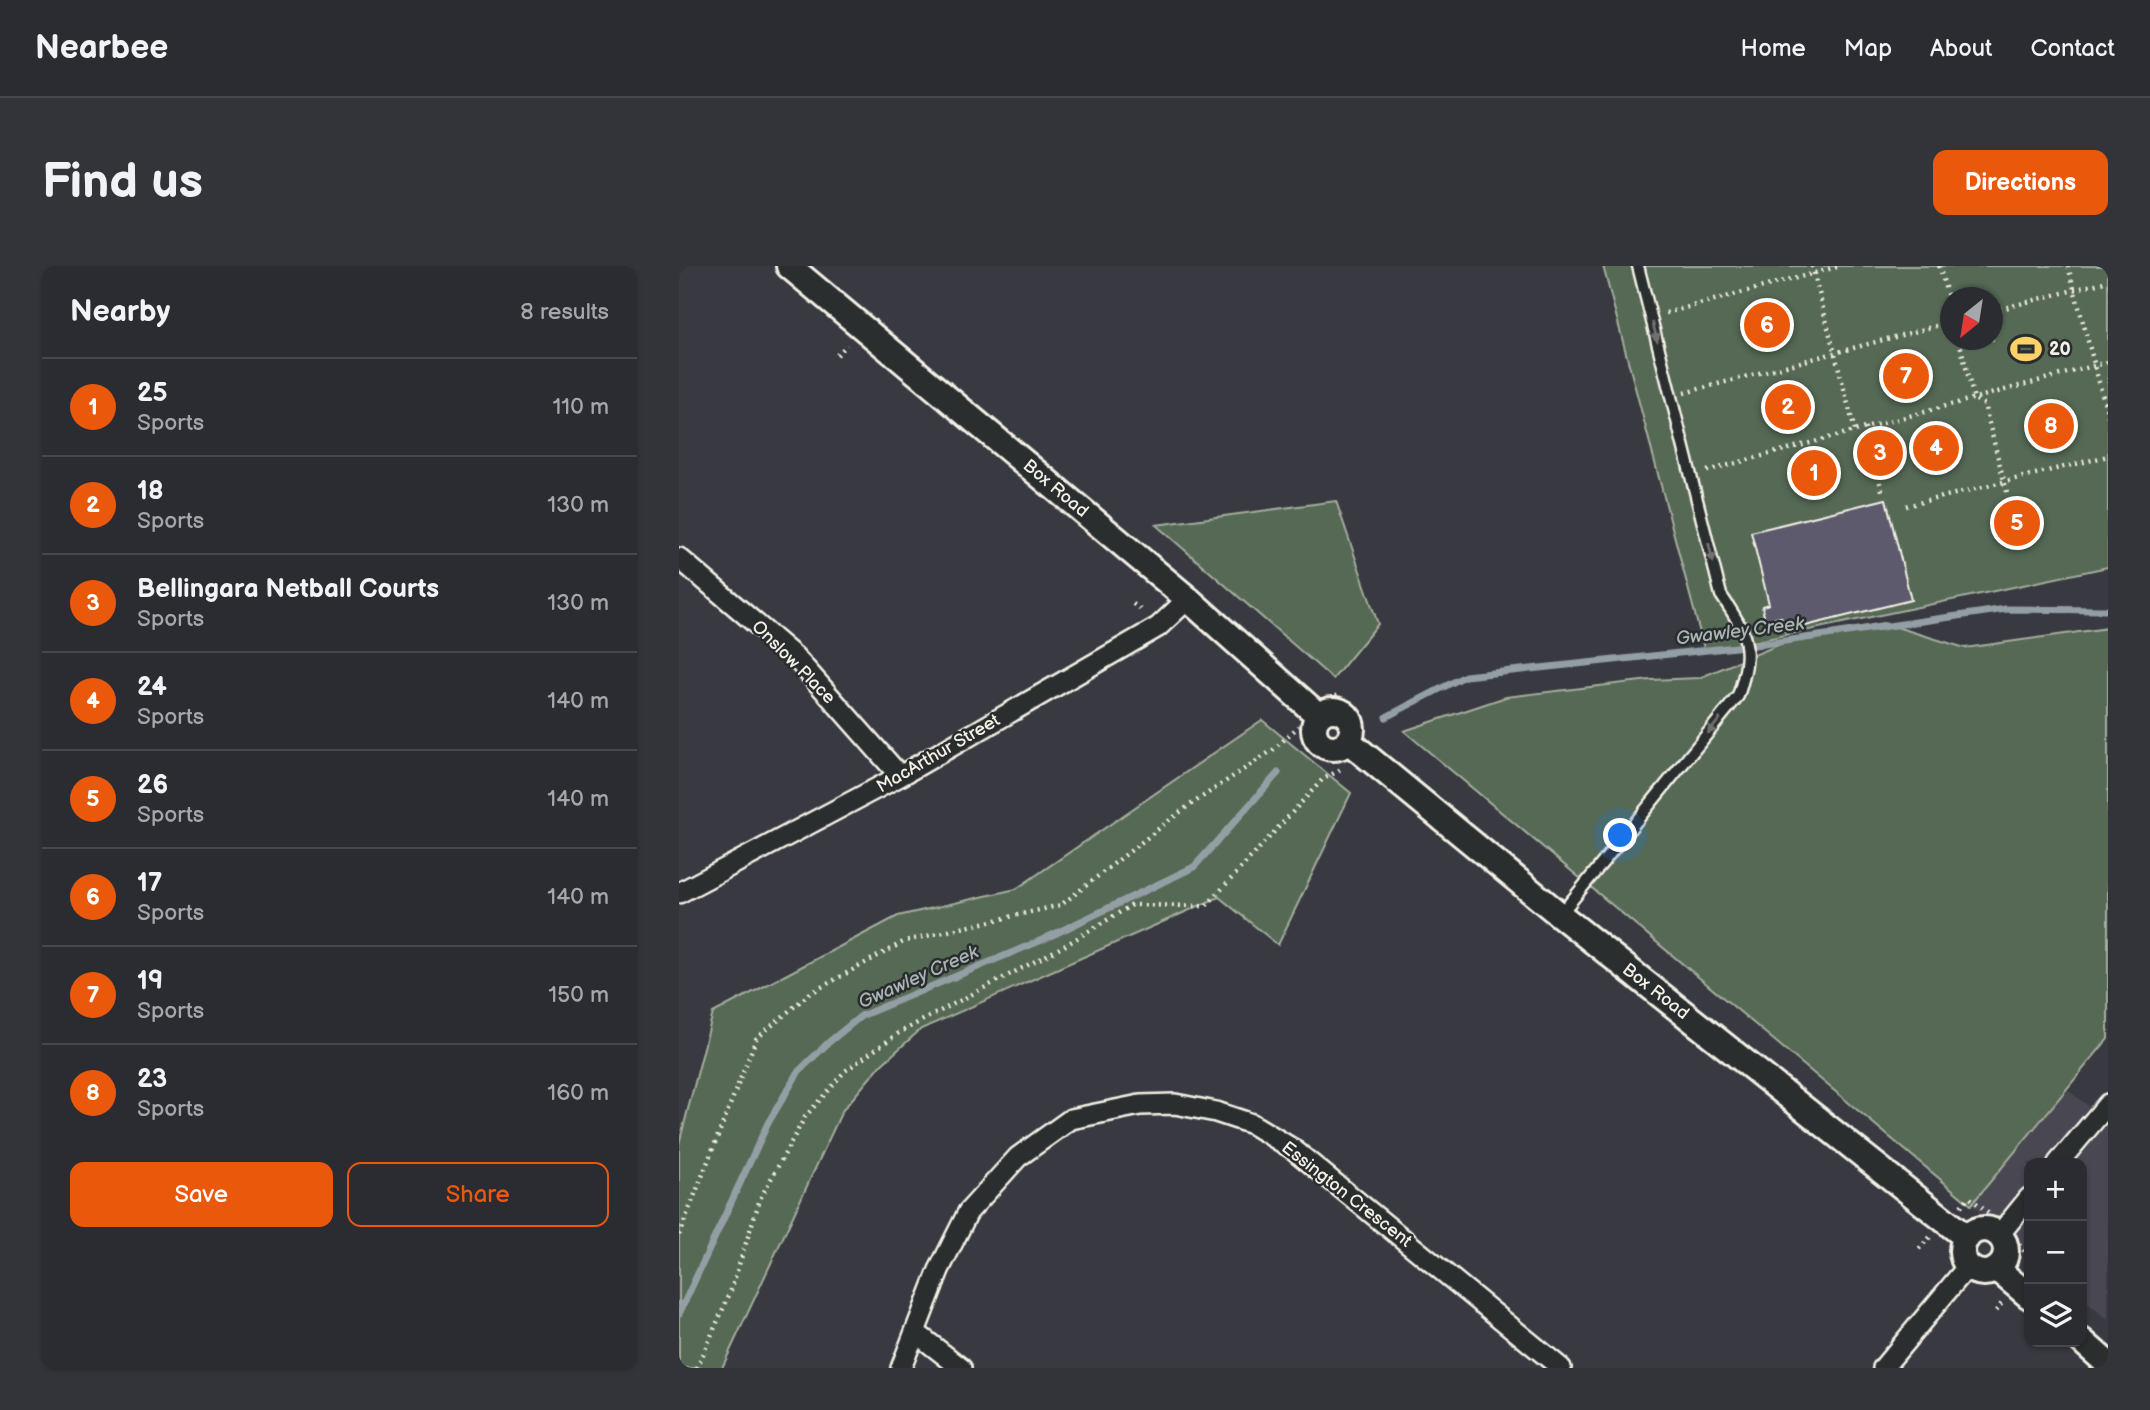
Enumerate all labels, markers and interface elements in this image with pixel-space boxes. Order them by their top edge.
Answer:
text: Nearbee [35,28,168,68]
text: Home [1741,34,1806,63]
text: Map [1844,34,1892,63]
text: About [1930,34,1992,63]
text: Contact [2030,34,2115,63]
button: Directions [1933,150,2108,215]
text: Find us [42,153,203,212]
north arrow [1940,287,2003,350]
text: Nearby [70,294,170,330]
text: 8 results [520,298,609,326]
pin: 6 [1744,299,1790,351]
one-way arrow [1650,321,1661,343]
sports icon: 20 [2009,332,2043,366]
place label: 20 [2049,339,2071,360]
pin: 7 [1883,350,1929,402]
text: 25 [137,378,168,409]
pin: 2 [1765,381,1811,433]
text: 1 [88,393,98,421]
text: 110 m [552,393,609,421]
pin: 8 [2028,400,2074,452]
text: Sports [137,409,204,437]
pin: 4 [1913,422,1959,474]
pin: 3 [1857,427,1903,479]
pin: 1 [1791,447,1837,499]
street label: Box Road [1019,455,1093,522]
text: 18 [137,476,164,507]
text: 2 [86,491,100,519]
text: 130 m [547,491,609,519]
pin: 5 [1994,497,2040,549]
text: Sports [137,507,204,535]
one-way arrow [1706,542,1717,564]
text: Bellingara Netball Courts [137,574,439,605]
text: 3 [86,589,100,617]
text: 130 m [547,589,609,617]
text: Sports [137,605,204,633]
water label: Gwawley Creek [1675,612,1806,651]
street label: Onslow Place [748,616,840,709]
text: 24 [137,672,167,703]
text: 4 [86,687,100,715]
text: 140 m [547,687,609,715]
text: Sports [137,703,204,731]
street label: MacArthur Street [873,709,1004,797]
one-way arrow [1706,717,1721,735]
text: 26 [137,770,168,801]
text: 5 [86,785,100,813]
text: 140 m [547,785,609,813]
text: Sports [137,801,204,829]
your location [1603,818,1637,852]
text: 17 [137,868,162,899]
text: 6 [86,883,100,911]
text: 140 m [547,883,609,911]
text: Sports [137,899,204,927]
water label: Gwawley Creek [855,940,983,1014]
street label: Box Road [1618,959,1693,1024]
text: 19 [137,966,163,997]
text: 7 [87,981,99,1009]
text: 150 m [548,981,609,1009]
text: Sports [137,997,204,1025]
text: 23 [137,1064,167,1095]
text: 8 [86,1079,100,1107]
text: 160 m [547,1079,609,1107]
text: Sports [137,1095,204,1123]
street label: Essington Crescent [1278,1137,1416,1252]
map controls [2024,1158,2087,1347]
button: + [2024,1158,2087,1221]
button: Save [70,1162,333,1227]
button: Share [347,1162,609,1227]
button: − [2024,1221,2087,1284]
button: layers [2024,1284,2087,1347]

